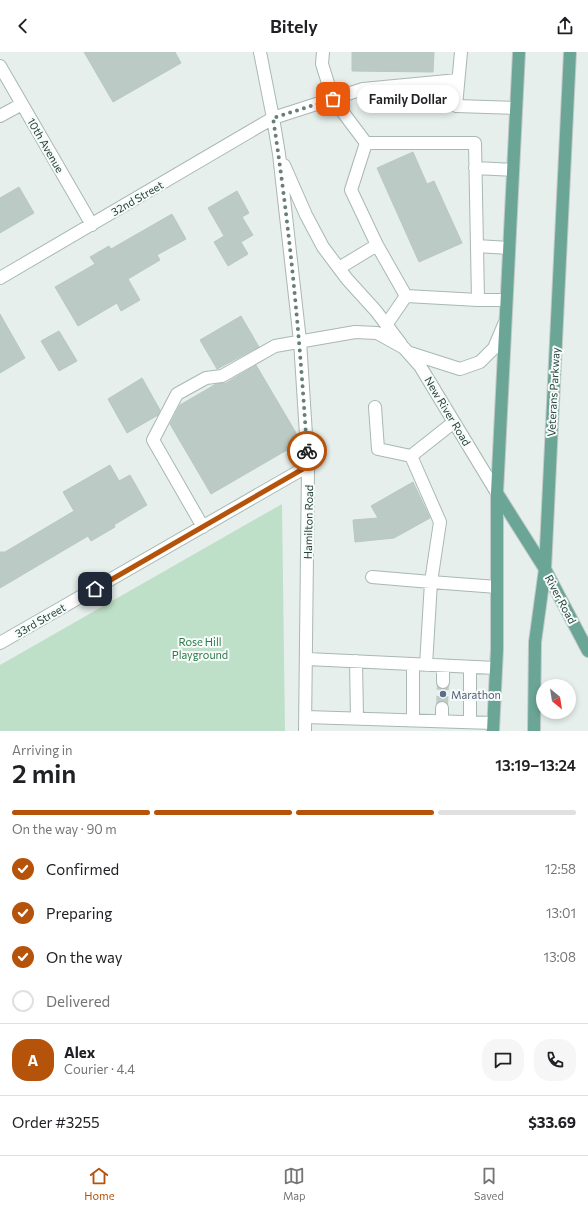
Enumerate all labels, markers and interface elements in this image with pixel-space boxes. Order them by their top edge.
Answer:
icon: back [12,15,34,37]
text: Bitely [270,15,318,37]
icon: share [554,15,576,37]
pin [316,82,350,116]
callout: Family Dollar [357,85,459,113]
icon: bag [322,88,344,110]
text: Family Dollar [369,91,447,107]
street label: 10th Avenue [25,115,67,175]
street label: 32nd Street [109,178,166,218]
street label: Veterans Parkway [544,347,562,437]
street label: New River Road [422,374,474,448]
courier [287,431,327,471]
icon: bike [296,440,318,462]
street label: Hamilton Road [301,485,315,559]
pin [78,572,112,606]
street label: River Road [543,572,579,626]
icon: home [84,578,106,600]
street label: 33rd Street [12,600,68,640]
park label: Rose Hill Playground [172,635,228,661]
north arrow [536,679,576,719]
map controls [536,679,576,719]
place label: Marathon [451,688,501,701]
marker: Marathon [438,689,448,699]
text: Arriving in [12,742,72,758]
text: 13:19–13:24 [495,756,576,774]
text: 2 min [12,757,76,788]
text: On the way · 90 m [12,821,117,837]
icon: check [12,858,34,880]
text: Confirmed [46,860,119,878]
text: 12:58 [545,861,576,877]
icon: check [12,902,34,924]
text: Preparing [46,904,112,922]
text: 13:01 [546,905,576,921]
icon: check [12,946,34,968]
text: On the way [46,948,123,966]
text: 13:08 [544,949,576,965]
text: Delivered [46,992,110,1010]
button: chat [482,1039,524,1081]
button: phone [534,1039,576,1081]
text: Alex [64,1043,95,1061]
text: A [28,1051,38,1069]
text: Courier · 4.4 [64,1061,135,1077]
text: Order #3255 [12,1113,100,1131]
text: $33.69 [528,1113,576,1131]
tab: Home [84,1165,114,1202]
tab: Map [283,1165,306,1202]
tab: Saved [474,1165,504,1202]

